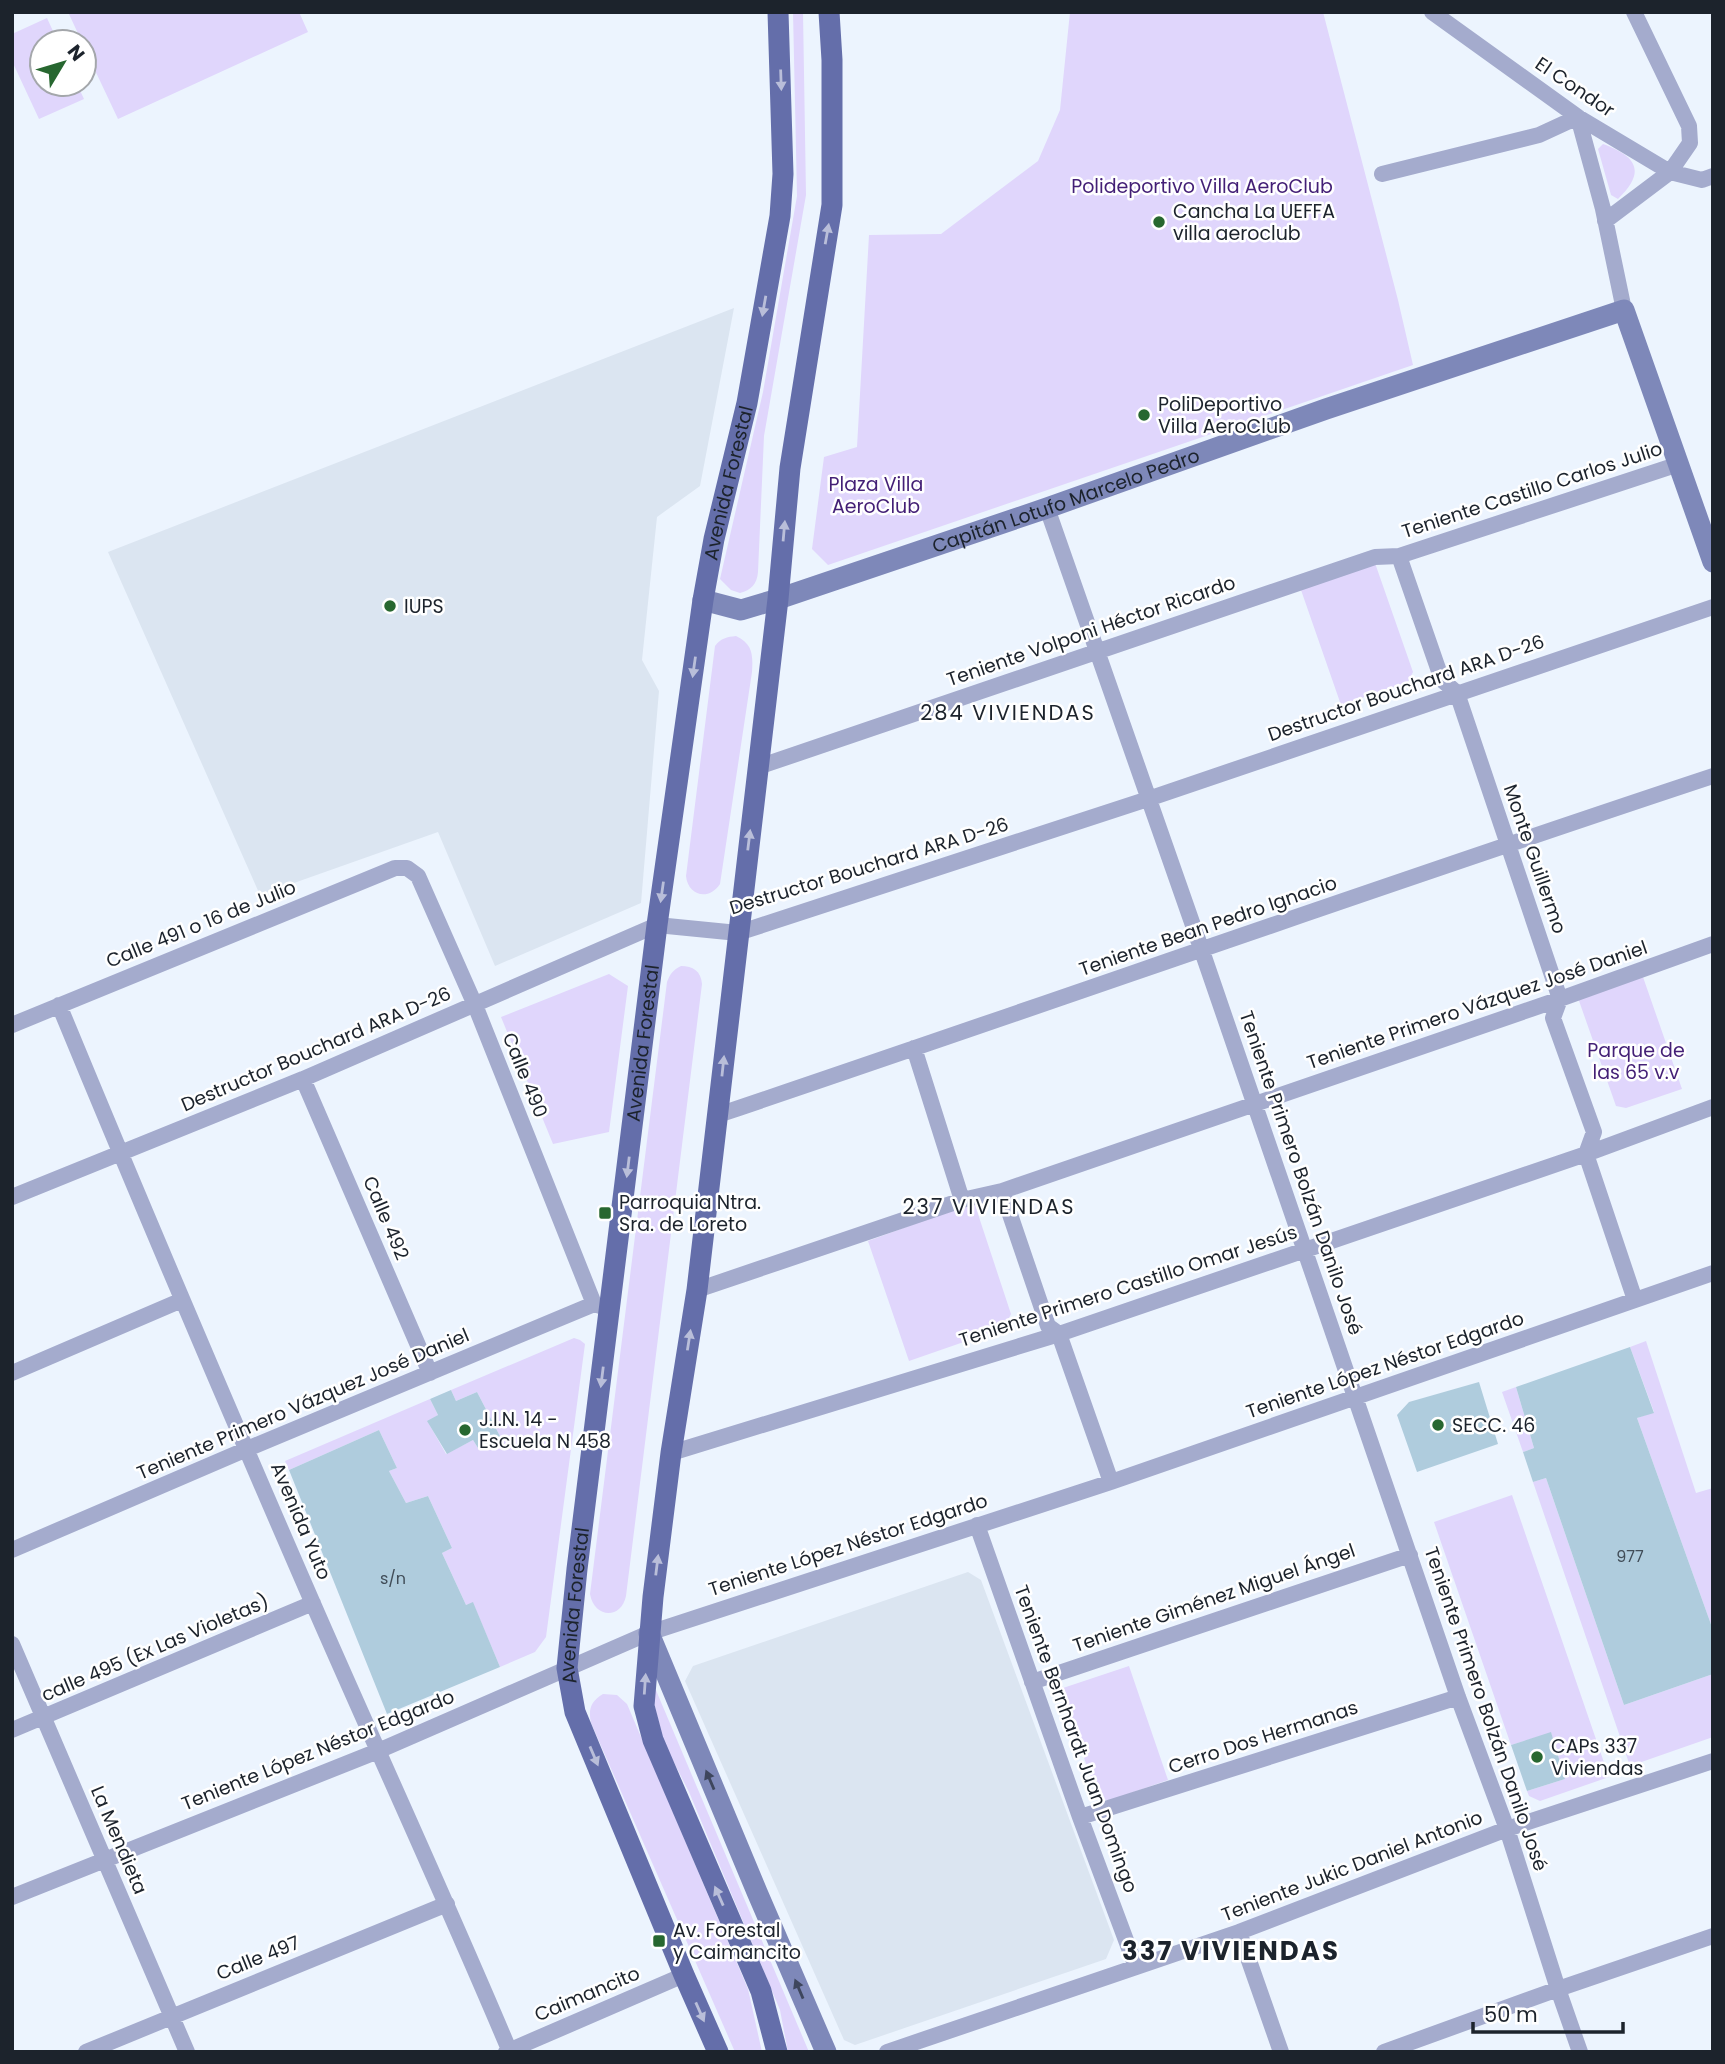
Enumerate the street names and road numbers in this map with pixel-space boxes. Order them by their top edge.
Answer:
street label: El Condor [1530,50,1620,124]
street label: Avenida Forestal [697,403,759,562]
street label: Teniente Castillo Carlos Julio [1398,435,1666,545]
street label: Capitán Lotufo Marcelo Pedro [928,441,1203,559]
street label: Teniente Volponi Héctor Ricardo [943,569,1239,693]
street label: Destructor Bouchard ARA D-26 [1264,628,1548,748]
street label: Monte Guillermo [1497,781,1573,937]
street label: Destructor Bouchard ARA D-26 [726,811,1012,921]
street label: Teniente Bean Pedro Ignacio [1076,869,1340,983]
street label: Calle 491 o 16 de Julio [102,874,300,974]
street label: Teniente Primero Vázquez José Daniel [1303,934,1651,1076]
street label: Avenida Forestal [619,963,665,1123]
street label: Destructor Bouchard ARA D-26 [177,980,455,1118]
street label: Teniente Primero Bolzán Danilo José [1233,1007,1369,1339]
street label: Calle 490 [496,1028,554,1122]
street label: Calle 492 [356,1172,416,1264]
street label: Teniente Primero Castillo Omar Jesús [955,1218,1301,1354]
street label: Teniente López Néstor Edgardo [1243,1305,1527,1425]
street label: Teniente Primero Vázquez José Daniel [133,1322,473,1486]
street label: Avenida Yuto [264,1458,338,1584]
street label: Teniente López Néstor Edgardo [705,1487,991,1603]
street label: Avenida Forestal [553,1526,596,1687]
street label: Teniente Giménez Miguel Ángel [1069,1537,1359,1659]
street label: Teniente Primero Bolzán Danilo José [1418,1543,1554,1875]
street label: Teniente Bernhardt Juan Domingo [1008,1581,1144,1897]
street label: calle 495 (Ex Las Violetas) [37,1588,273,1708]
street label: Teniente López Néstor Edgardo [178,1683,458,1817]
street label: Cerro Dos Hermanas [1165,1694,1361,1780]
street label: La Mendieta [84,1782,154,1898]
street label: Teniente Jukic Daniel Antonio [1218,1804,1486,1928]
street label: Calle 497 [212,1929,304,1987]
street label: Caimancito [530,1960,644,2028]

